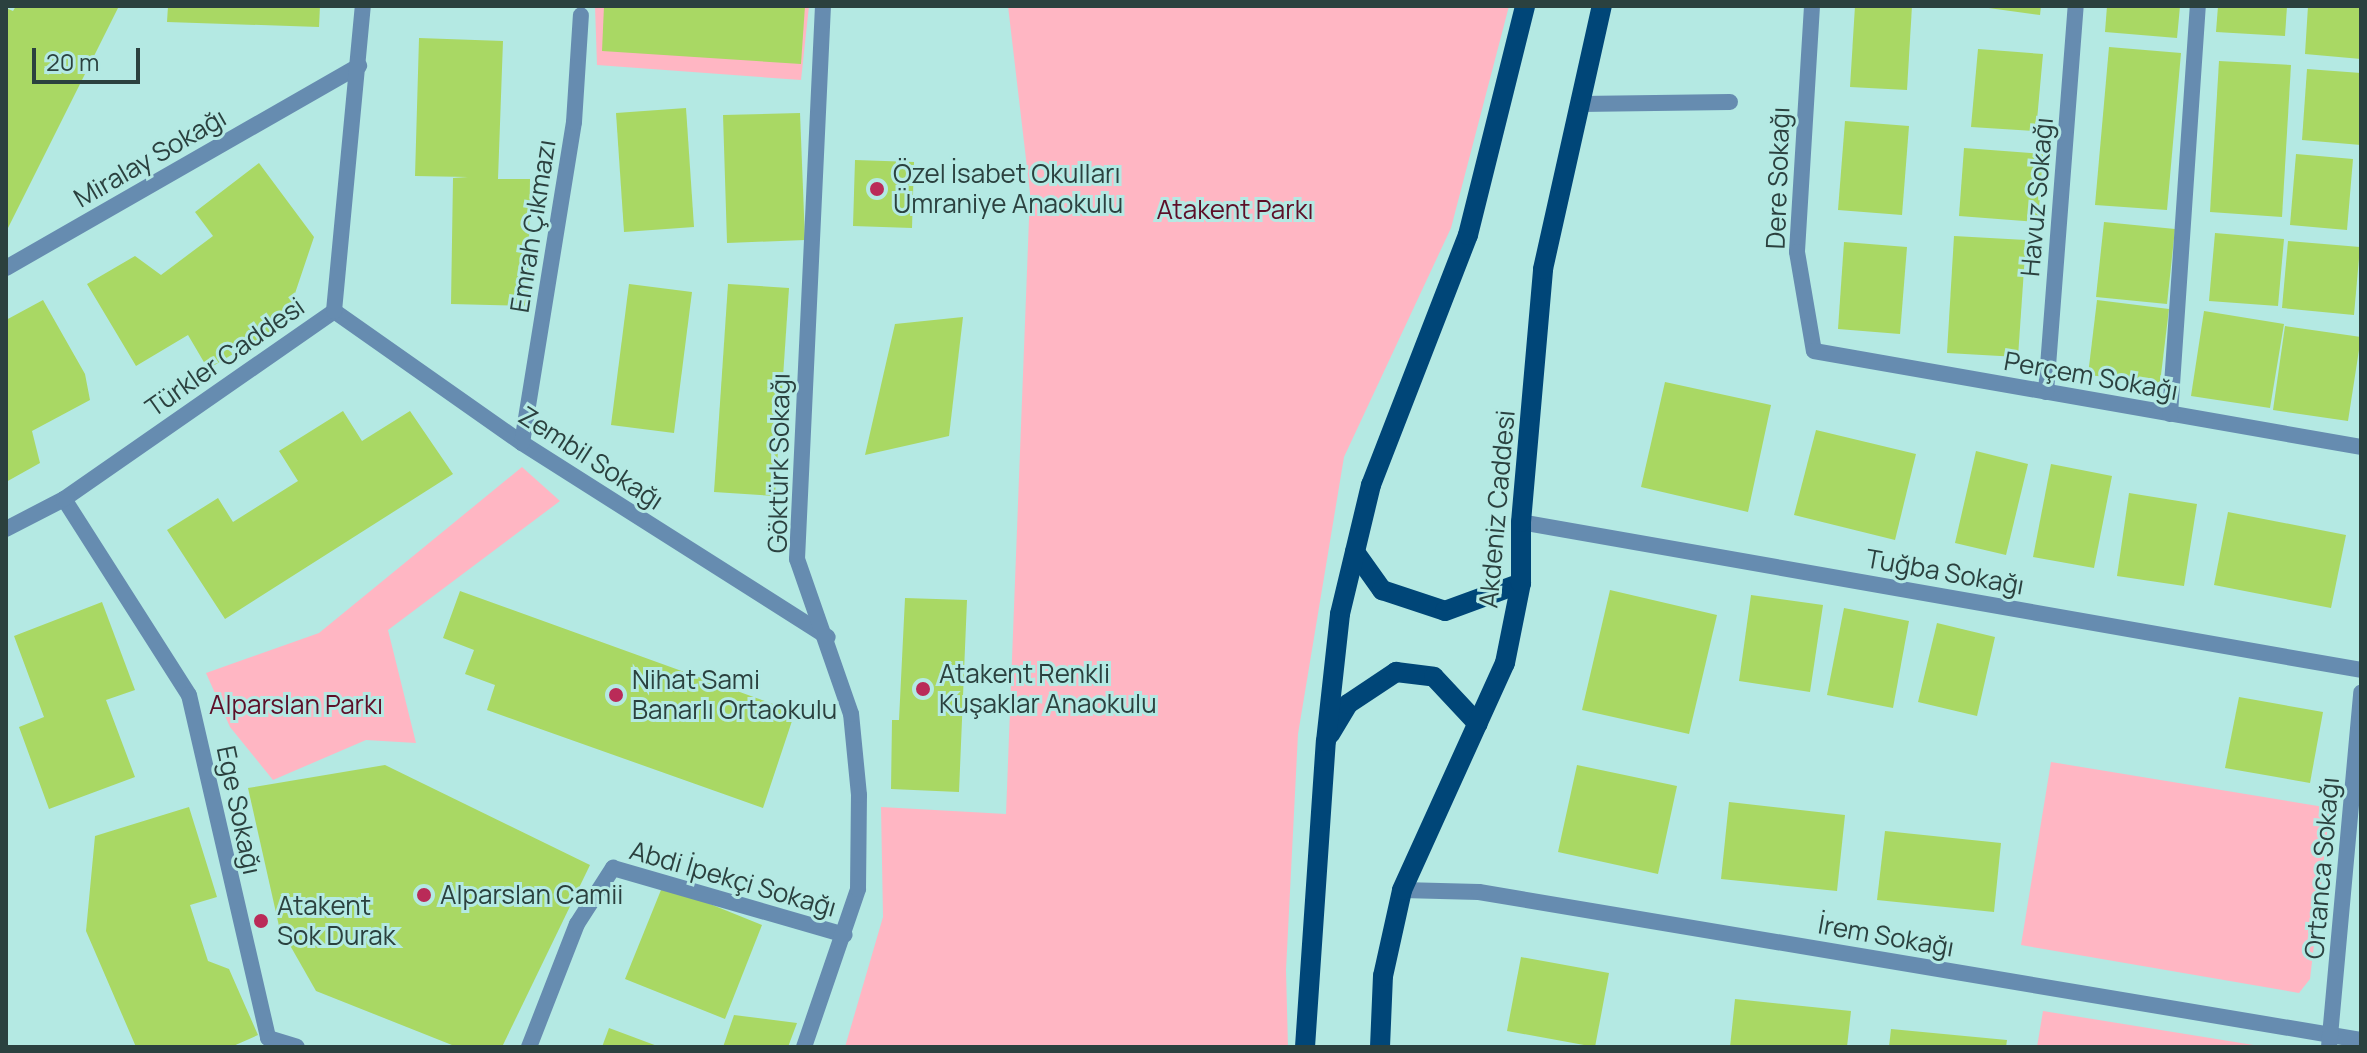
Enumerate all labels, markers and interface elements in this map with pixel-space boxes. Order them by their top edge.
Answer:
scale bar [36,32,144,82]
text: 20 m [46,45,99,78]
street label: Miralay Sokağı [69,102,231,214]
street label: Dere Sokağı [1760,106,1796,250]
street label: Havuz Sokağı [2015,116,2059,278]
street label: Emrah Çıkmazı [504,137,562,315]
place label: Özel İsabet Okulları Ümraniye Anaokulu [893,158,1123,220]
marker: Özel İsabet Okulları Ümraniye Anaokulu [868,180,886,198]
park label: Atakent Parkı [1156,194,1314,226]
street label: Türkler Caddesi [140,291,310,423]
street label: Perçem Sokağı [2002,345,2180,407]
street label: Göktürk Sokağı [762,373,796,553]
street label: Zembil Sokağı [513,400,669,516]
street label: Akdeniz Caddesi [1473,409,1521,609]
street label: Tuğba Sokağı [1863,543,2027,601]
place label: Atakent Renkli Kuşaklar Anaokulu [939,658,1157,720]
place label: Nihat Sami Banarlı Ortaokulu [632,664,837,726]
marker: Atakent Renkli Kuşaklar Anaokulu [914,680,932,698]
marker: Nihat Sami Banarlı Ortaokulu [607,686,625,704]
park label: Alparslan Parkı [209,689,383,721]
street label: Ege Sokağı [210,743,268,877]
street label: Ortanca Sokağı [2299,776,2345,960]
street label: Abdi İpekçi Sokağı [626,835,840,923]
place label: Alparslan Camii [440,879,623,911]
marker: Alparslan Camii [415,886,433,904]
place label: Atakent Sok Durak [277,890,396,952]
street label: İrem Sokağı [1816,909,1956,963]
marker: Atakent Sok Durak [252,912,270,930]

